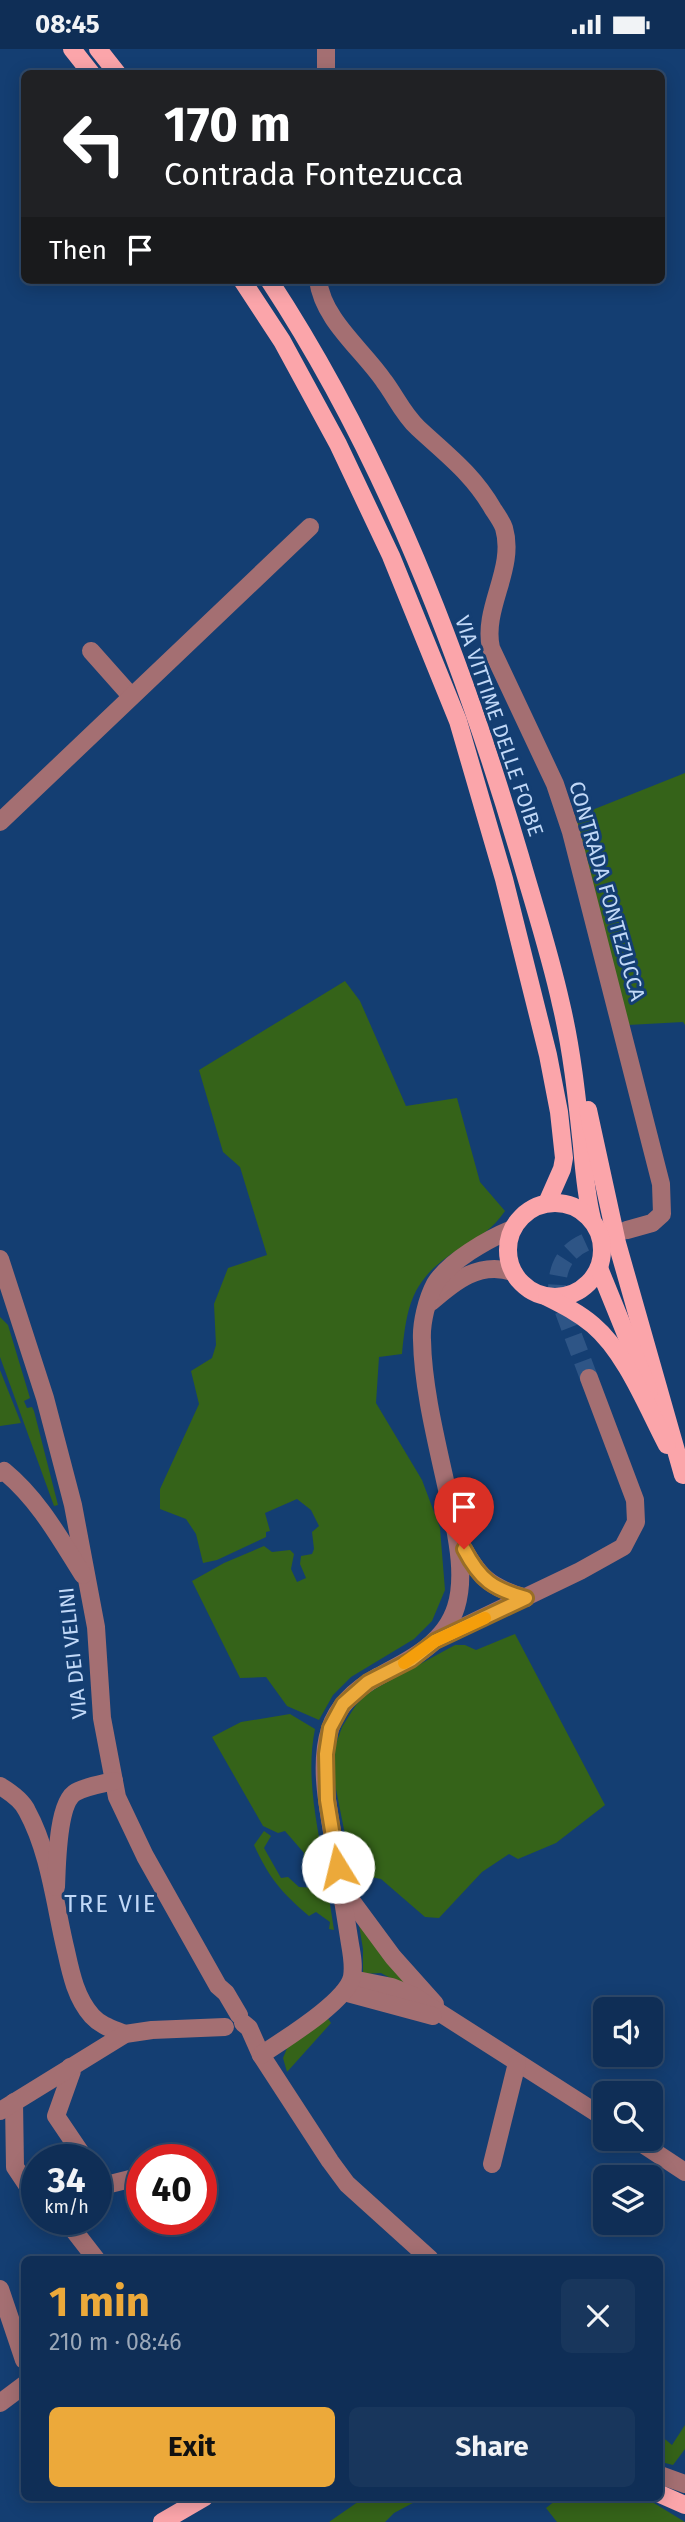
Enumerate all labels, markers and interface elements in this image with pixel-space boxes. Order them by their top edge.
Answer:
text: 08:45 [35,9,100,40]
text: 170 m [164,95,291,154]
icon: left [49,98,140,189]
text: Contrada Fontezucca [164,155,464,193]
icon: arrive [121,231,159,269]
text: Then [49,235,107,266]
street label: VIA VITTIME DELLE FOIBE [449,612,549,840]
street label: CONTRADA FONTEZUCCA [563,778,651,1004]
pin [434,1477,494,1549]
icon: arrive [445,1488,483,1526]
street label: VIA DEI VELINI [53,1586,93,1720]
position arrow [301,1830,375,1904]
district label: TRE VIE [64,1890,158,1918]
map controls [593,1997,663,2235]
button: sound [593,1997,663,2067]
button: search [593,2081,663,2151]
speed limit sign: 40 [126,2144,217,2235]
text: 34 [48,2159,85,2201]
button: layers [593,2165,663,2235]
text: km/h [44,2196,89,2218]
text: 1 min [49,2277,150,2327]
button: close [561,2279,635,2353]
text: 210 m · 08:46 [49,2328,182,2356]
button: Exit [49,2407,335,2487]
button: Share [349,2407,635,2487]

